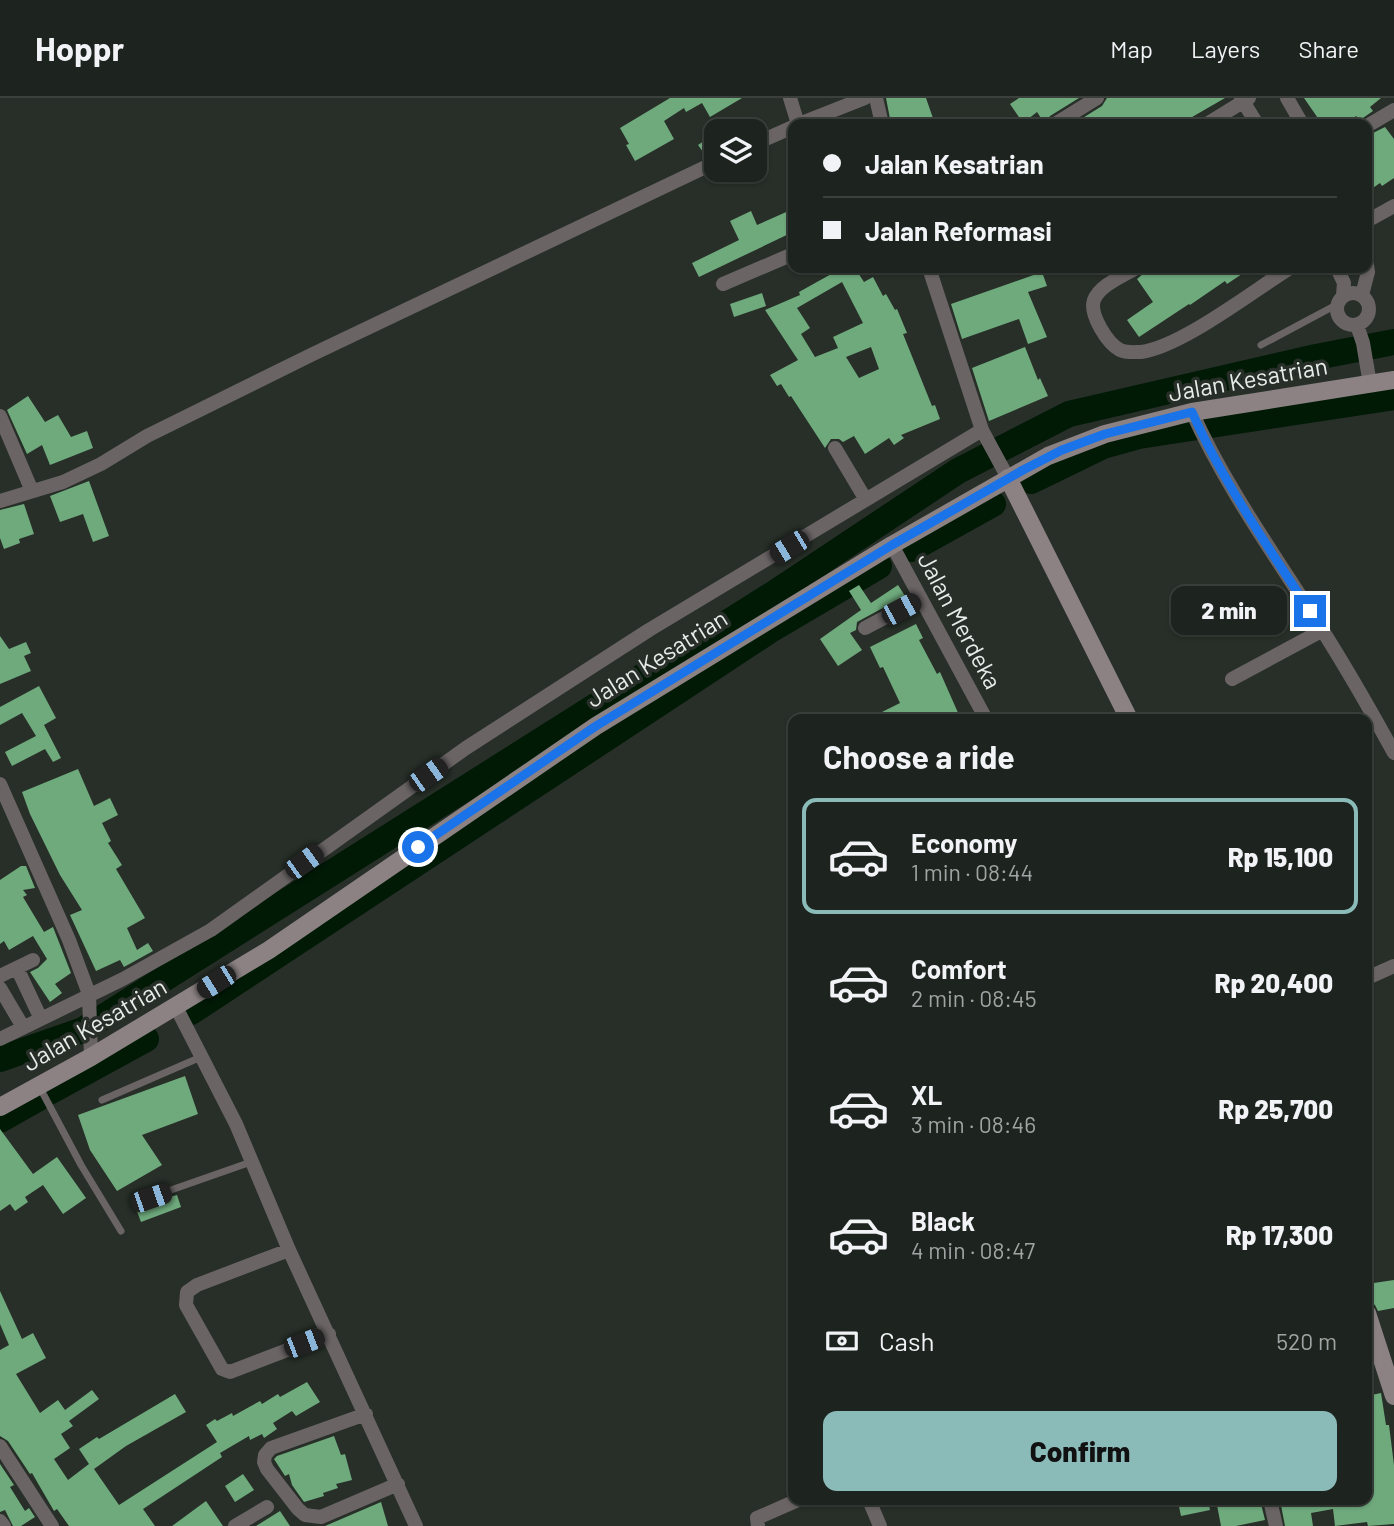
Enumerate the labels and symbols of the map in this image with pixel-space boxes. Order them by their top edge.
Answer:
street label: Jalan Kesatrian [1166,350,1330,407]
car [766,527,813,567]
street label: Jalan Merdeka [912,547,1008,693]
callout: 2 min [1170,587,1286,636]
car [878,590,925,628]
route end [1294,595,1326,627]
street label: Jalan Kesatrian [580,603,732,713]
car [405,754,452,796]
route start [402,831,434,863]
car [281,841,328,883]
car [193,962,240,1002]
street label: Jalan Kesatrian [17,971,171,1077]
car [128,1181,175,1215]
car [281,1326,328,1360]

